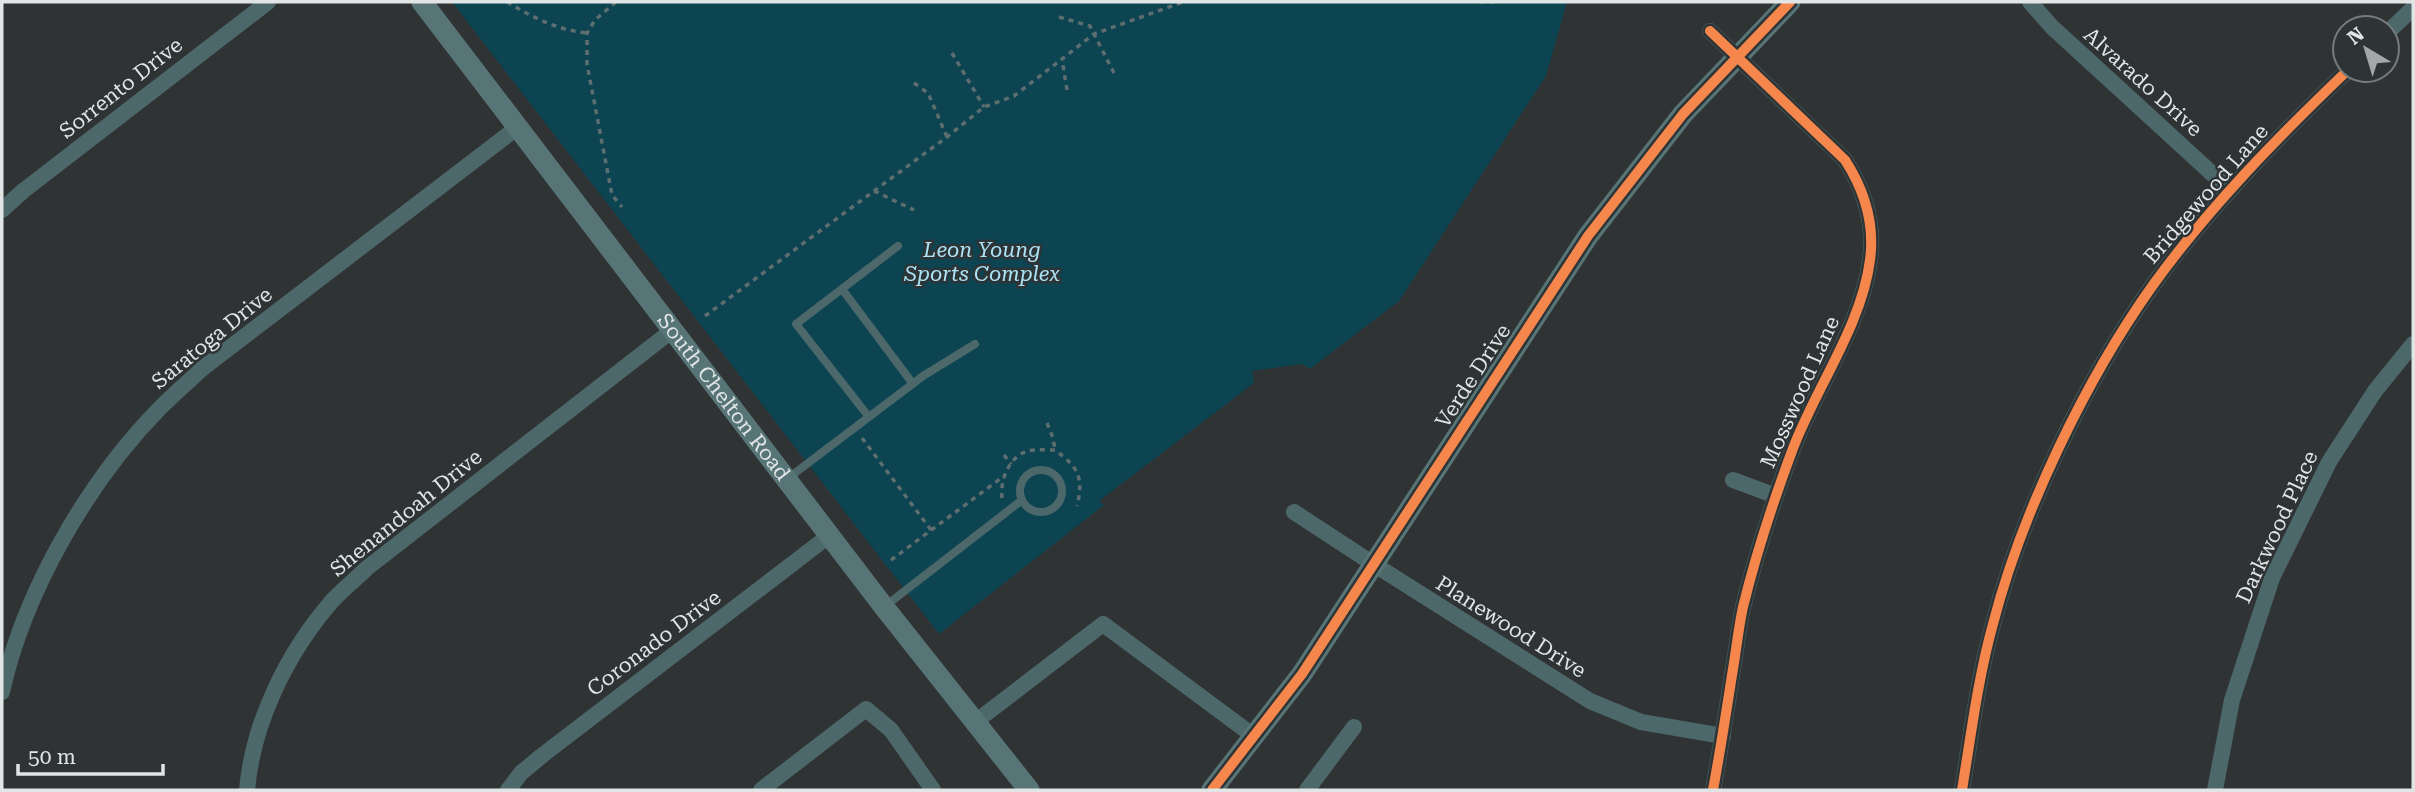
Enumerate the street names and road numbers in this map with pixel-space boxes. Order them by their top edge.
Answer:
street label: Alvarado Drive [2079,23,2207,141]
street label: Sorrento Drive [55,33,187,143]
street label: Bridgewood Lane [2139,119,2273,269]
street label: Saratoga Drive [147,282,277,394]
street label: South Chelton Road [652,309,795,486]
street label: Mosswood Lane [1756,312,1844,472]
street label: Verde Drive [1431,320,1515,432]
street label: Shenandoah Drive [325,445,487,581]
street label: Darkwood Place [2231,447,2323,607]
street label: Planewood Drive [1432,571,1590,683]
street label: Coronado Drive [583,585,725,701]

